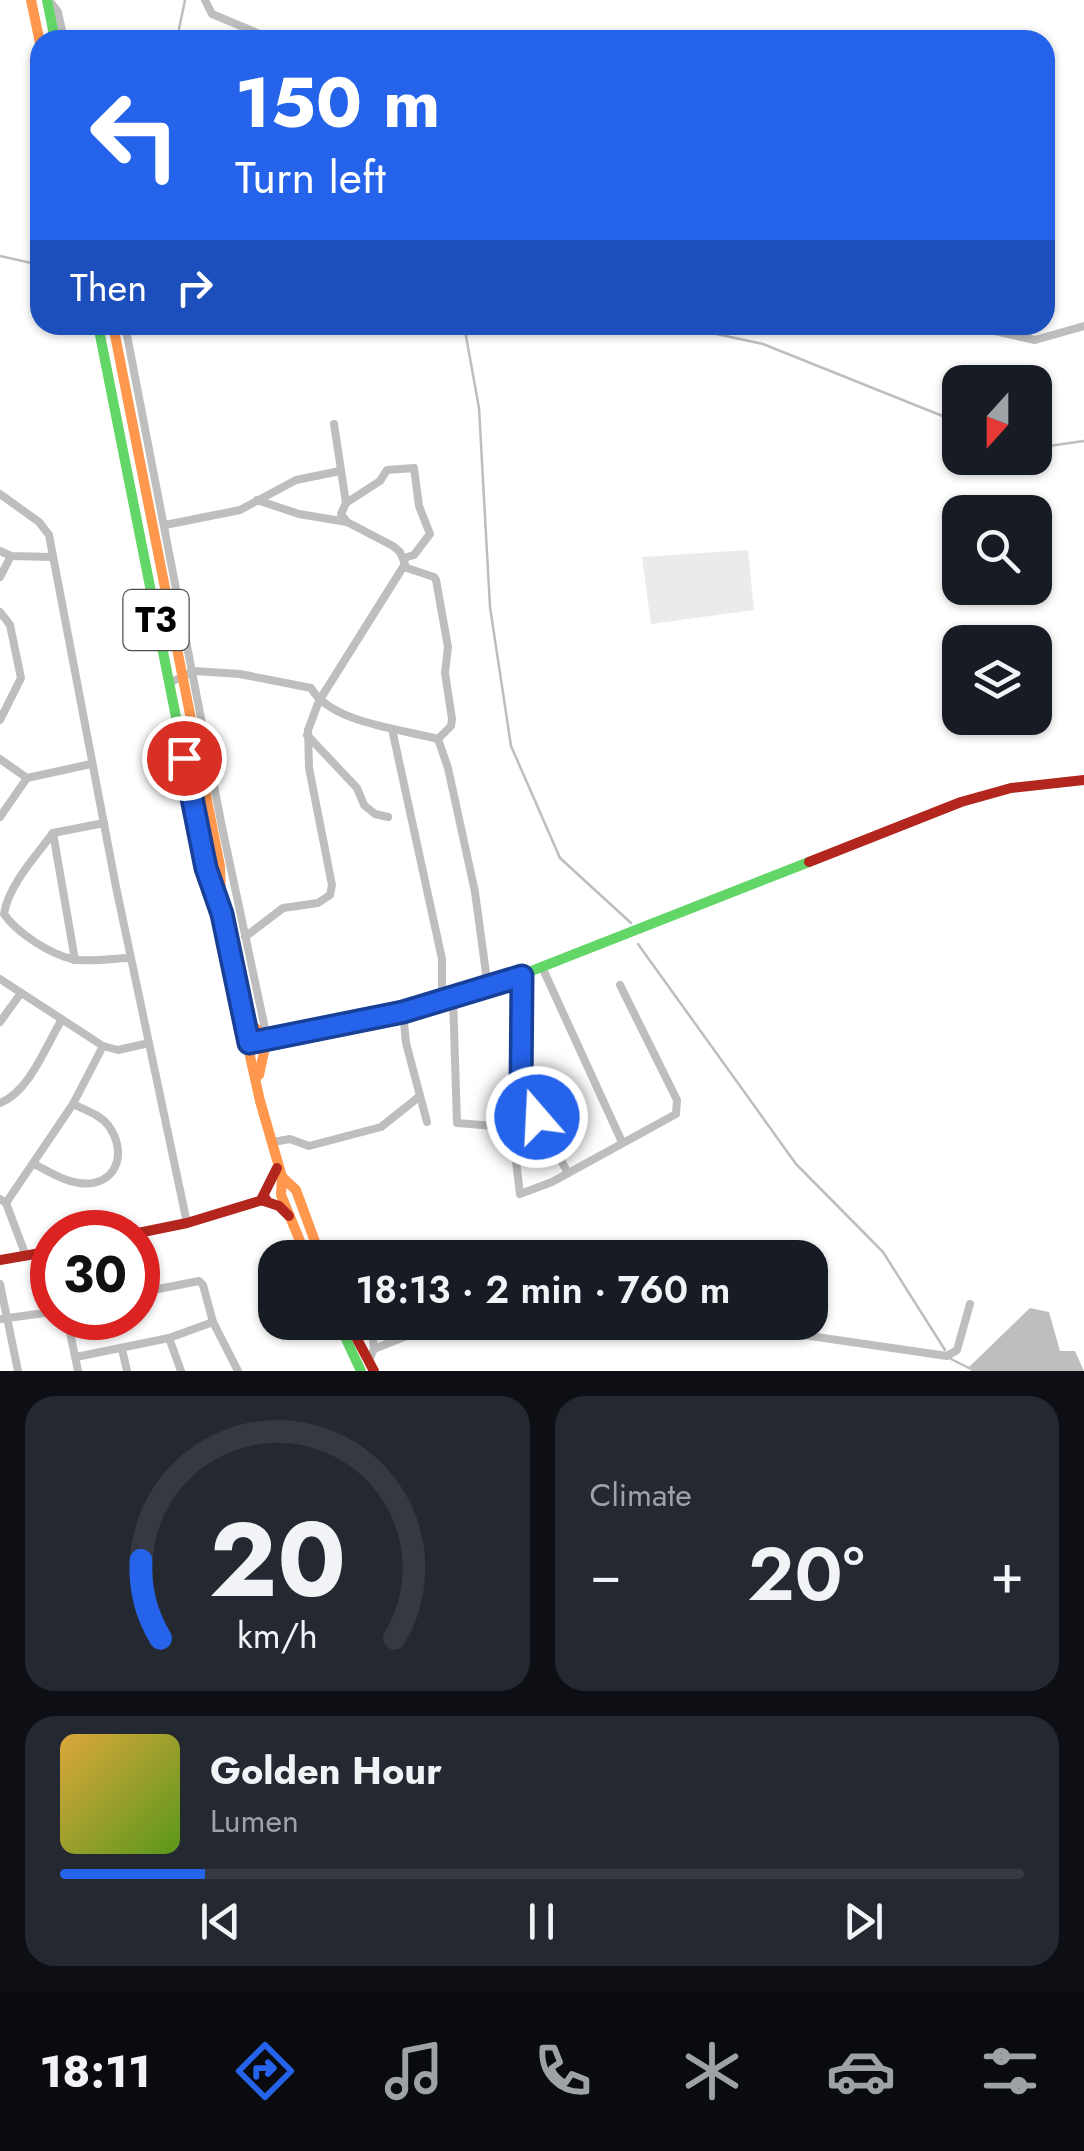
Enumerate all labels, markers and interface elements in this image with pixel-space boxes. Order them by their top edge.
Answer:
text: 150 m [235,52,441,153]
icon: left [70,70,200,200]
text: Turn left [235,145,386,210]
text: Then [70,260,147,315]
icon: right [167,260,222,315]
north arrow [942,365,1052,475]
map controls [942,365,1052,735]
button: search [942,495,1052,605]
road number: T3 [124,590,188,650]
button: layers [942,625,1052,735]
pin [142,716,227,801]
icon: arrive [157,731,212,786]
position arrow [485,1065,589,1169]
speed limit sign: 30 [30,1210,160,1340]
text: 18:13 · 2 min · 760 m [356,1262,730,1317]
text: Climate [590,1472,692,1518]
text: 20 [209,1485,346,1635]
text: 20° [747,1520,865,1628]
text: − [590,1534,622,1614]
text: + [990,1534,1024,1614]
text: km/h [237,1610,318,1661]
text: Golden Hour [210,1743,442,1798]
text: Lumen [210,1798,299,1844]
icon: previous [193,1894,248,1949]
icon: pause [514,1894,569,1949]
icon: next [836,1894,891,1949]
icon: directions [230,2036,300,2106]
icon: music [379,2036,449,2106]
icon: phone [528,2036,598,2106]
icon: climate [677,2036,747,2106]
icon: car [826,2036,896,2106]
icon: filters [975,2036,1045,2106]
text: 18:11 [39,2039,151,2104]

